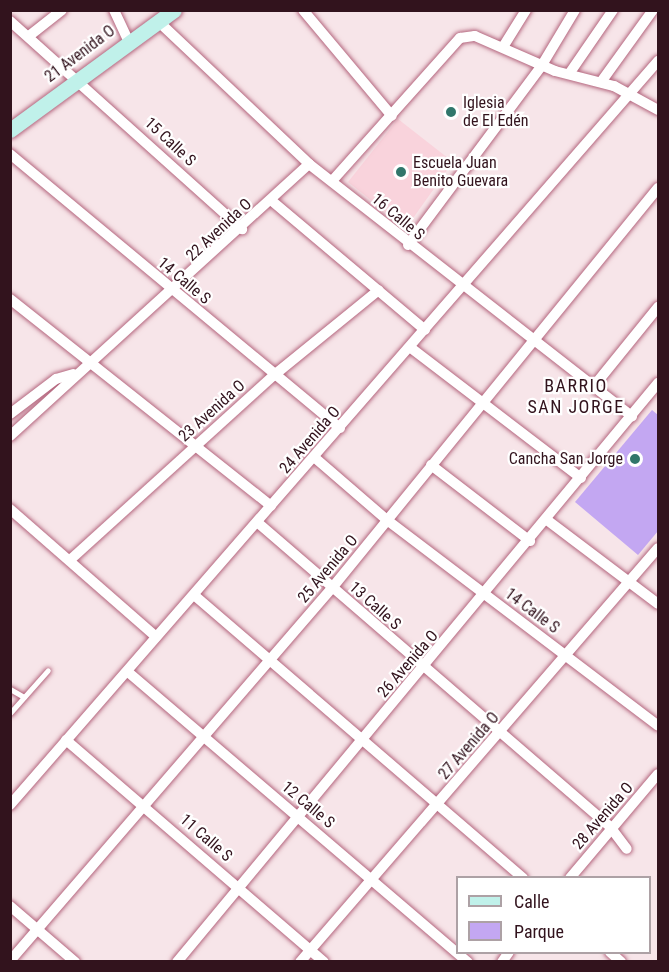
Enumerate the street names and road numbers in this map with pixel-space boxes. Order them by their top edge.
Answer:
street label: 21 Avenida O [41,21,119,87]
street label: 15 Calle S [140,113,200,171]
street label: 16 Calle S [368,189,428,245]
street label: 22 Avenida O [182,195,256,265]
street label: 14 Calle S [154,253,214,309]
street label: 23 Avenida O [175,376,249,446]
street label: 24 Avenida O [276,402,344,478]
street label: 25 Avenida O [294,531,362,607]
street label: 13 Calle S [345,578,405,634]
street label: 14 Calle S [501,584,563,638]
street label: 26 Avenida O [374,626,442,702]
street label: 27 Avenida O [435,708,503,784]
street label: 12 Calle S [278,777,338,833]
street label: 28 Avenida O [569,778,637,854]
street label: 11 Calle S [176,810,236,866]

